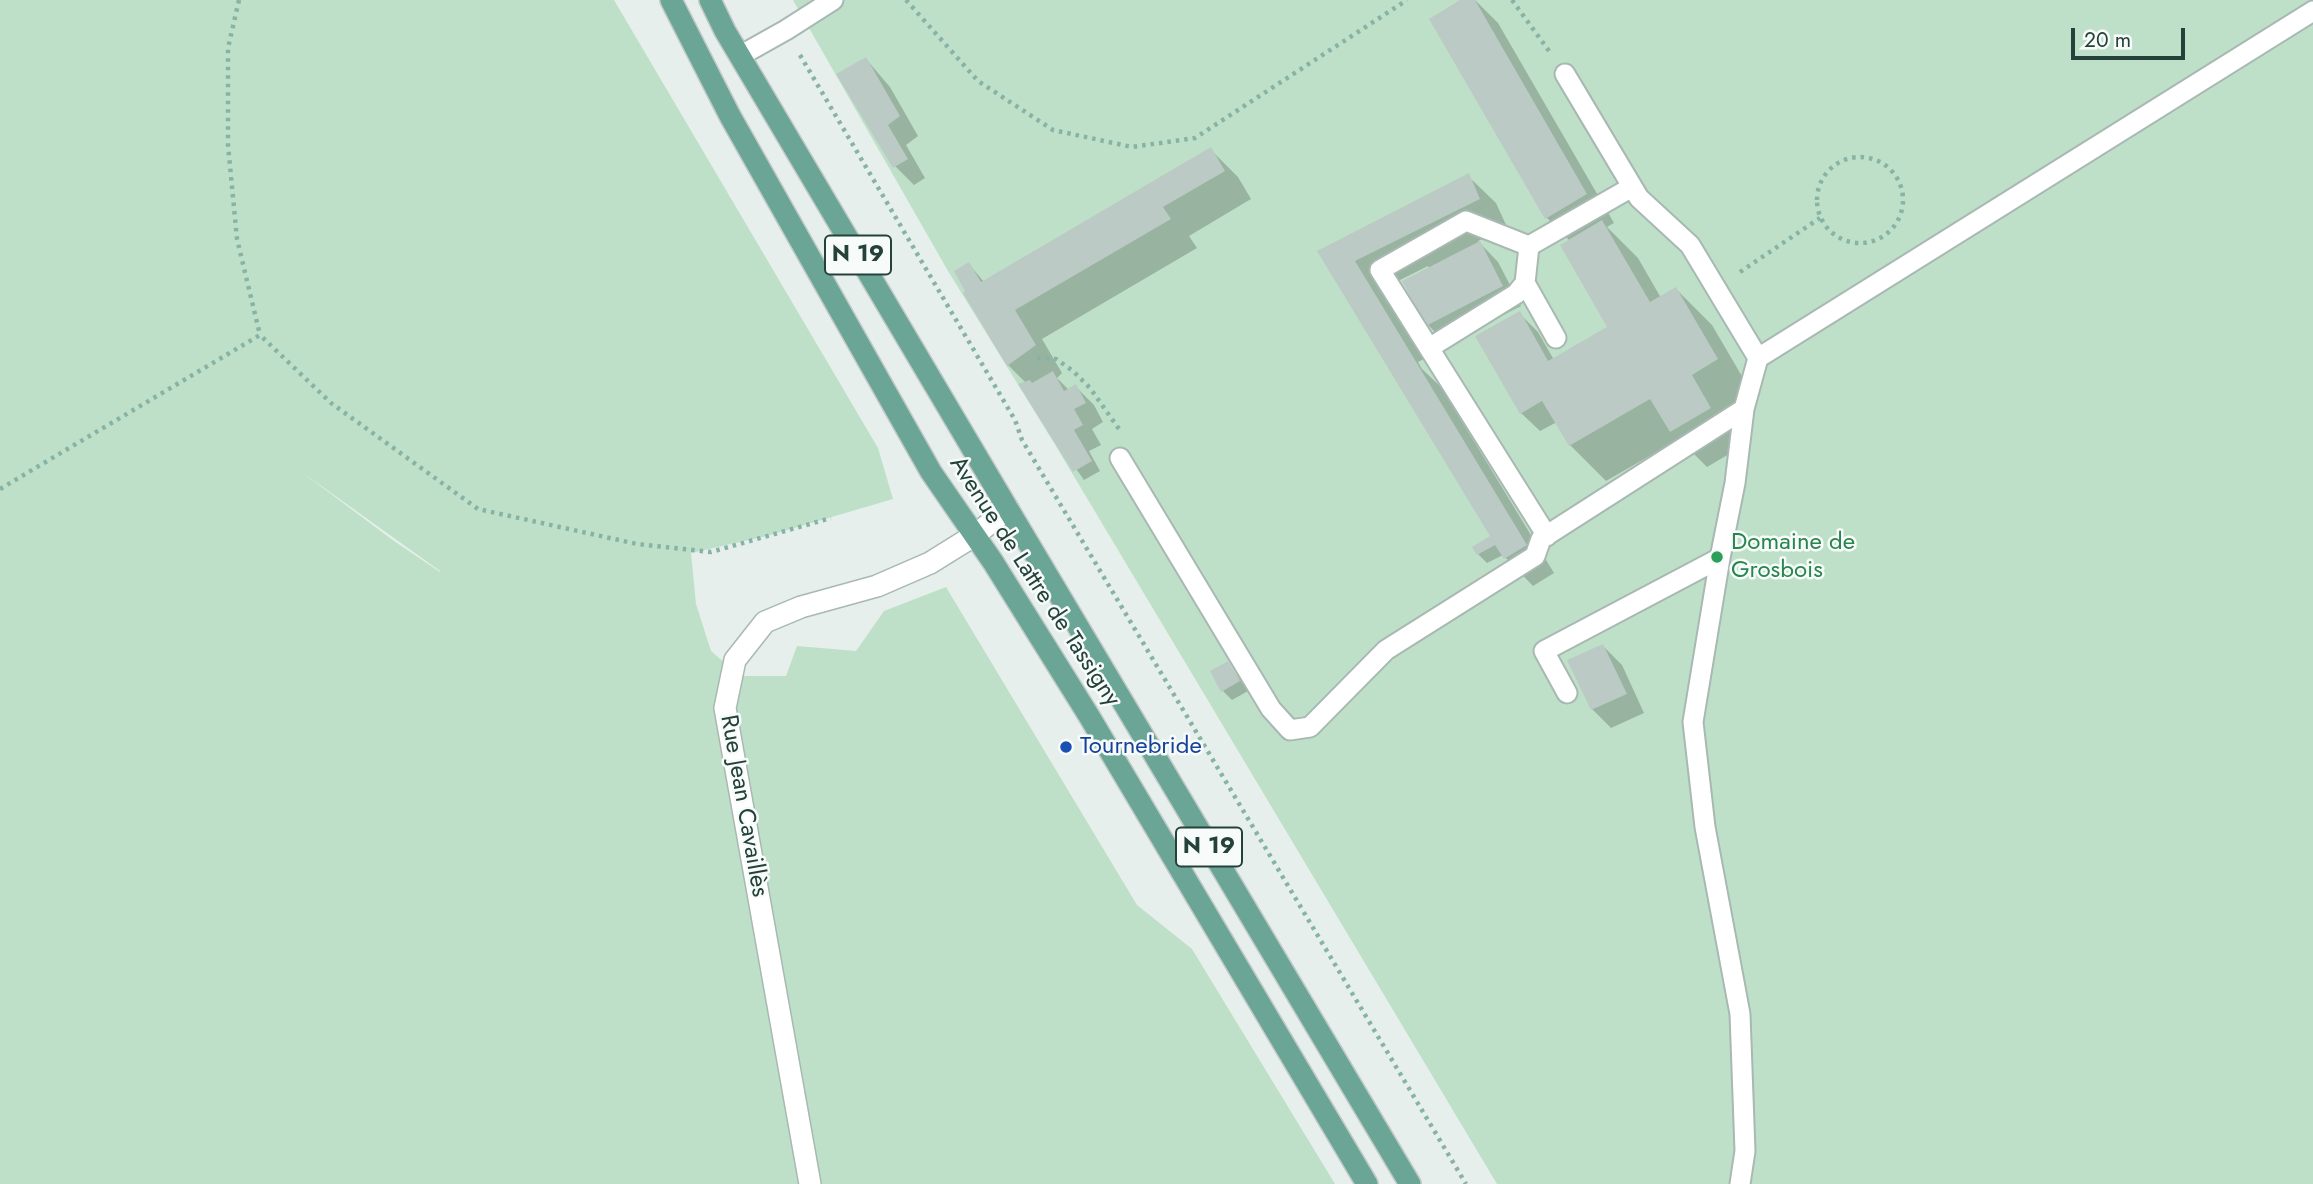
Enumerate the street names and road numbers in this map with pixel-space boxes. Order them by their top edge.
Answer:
road number: N 19 [825,236,891,274]
street label: Avenue de Lattre de Tassigny [942,452,1126,712]
street label: Rue Jean Cavaillès [713,713,773,899]
road number: N 19 [1176,828,1242,866]

